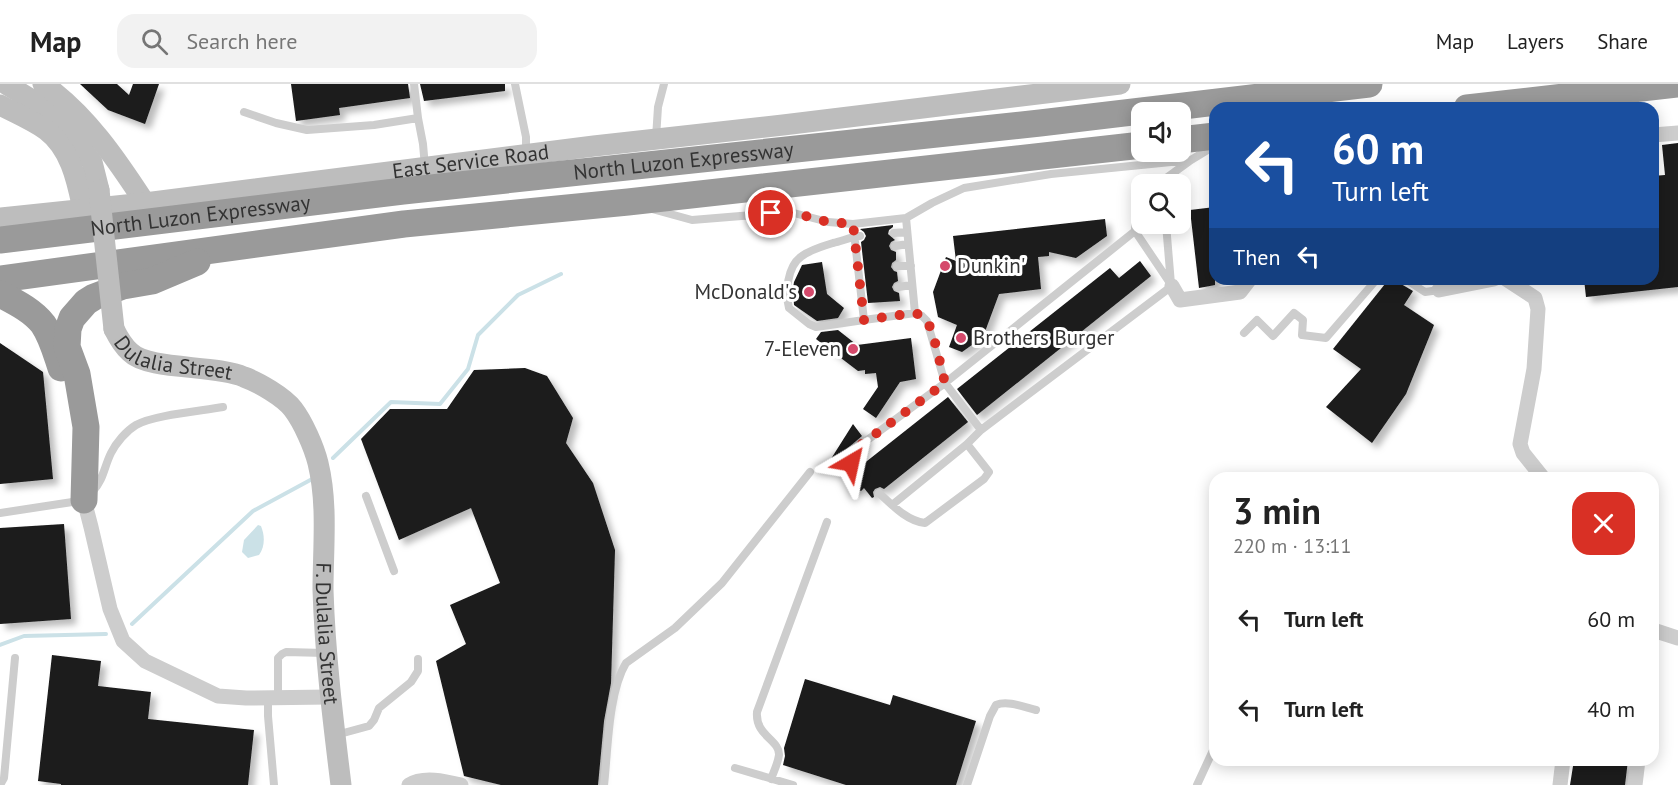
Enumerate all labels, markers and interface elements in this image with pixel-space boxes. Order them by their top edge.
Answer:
search box [117,14,537,68]
text: Map [30,23,81,60]
icon: search [138,25,171,58]
text: Search here [186,27,297,55]
text: Map [1436,28,1474,55]
text: Layers [1507,28,1564,55]
text: Share [1597,28,1648,55]
map controls [1131,102,1191,234]
button: sound [1131,102,1191,162]
text: 60 m [1332,121,1424,176]
icon: left [1233,126,1311,204]
street label: North Luzon Expressway [572,135,795,186]
street label: East Service Road [391,138,551,184]
button: search [1131,174,1191,234]
text: Turn left [1332,174,1429,208]
pin [745,187,796,238]
street label: North Luzon Expressway [89,188,312,242]
icon: arrive [754,196,787,229]
icon: left [1292,240,1325,273]
text: Then [1233,243,1280,271]
place label: Dunkin' [957,252,1025,279]
marker: Dunkin' [938,259,952,273]
place label: McDonald's [694,278,797,305]
marker: McDonald's [802,285,816,299]
place label: Brothers Burger [973,324,1114,351]
street label: Dulalia Street [108,330,235,386]
marker: Brothers Burger [954,331,968,345]
place label: 7-Eleven [764,335,841,362]
marker: 7-Eleven [846,342,860,356]
position arrow [819,431,883,495]
text: 3 min [1233,487,1321,534]
button: close [1572,492,1635,555]
text: 220 m · 13:11 [1233,533,1351,559]
street label: F. Dulalia Street [310,562,345,706]
icon: left [1233,603,1266,636]
text: Turn left [1284,605,1364,633]
text: 60 m [1587,605,1635,633]
icon: left [1233,693,1266,726]
text: Turn left [1284,695,1364,723]
text: 40 m [1587,695,1635,723]

